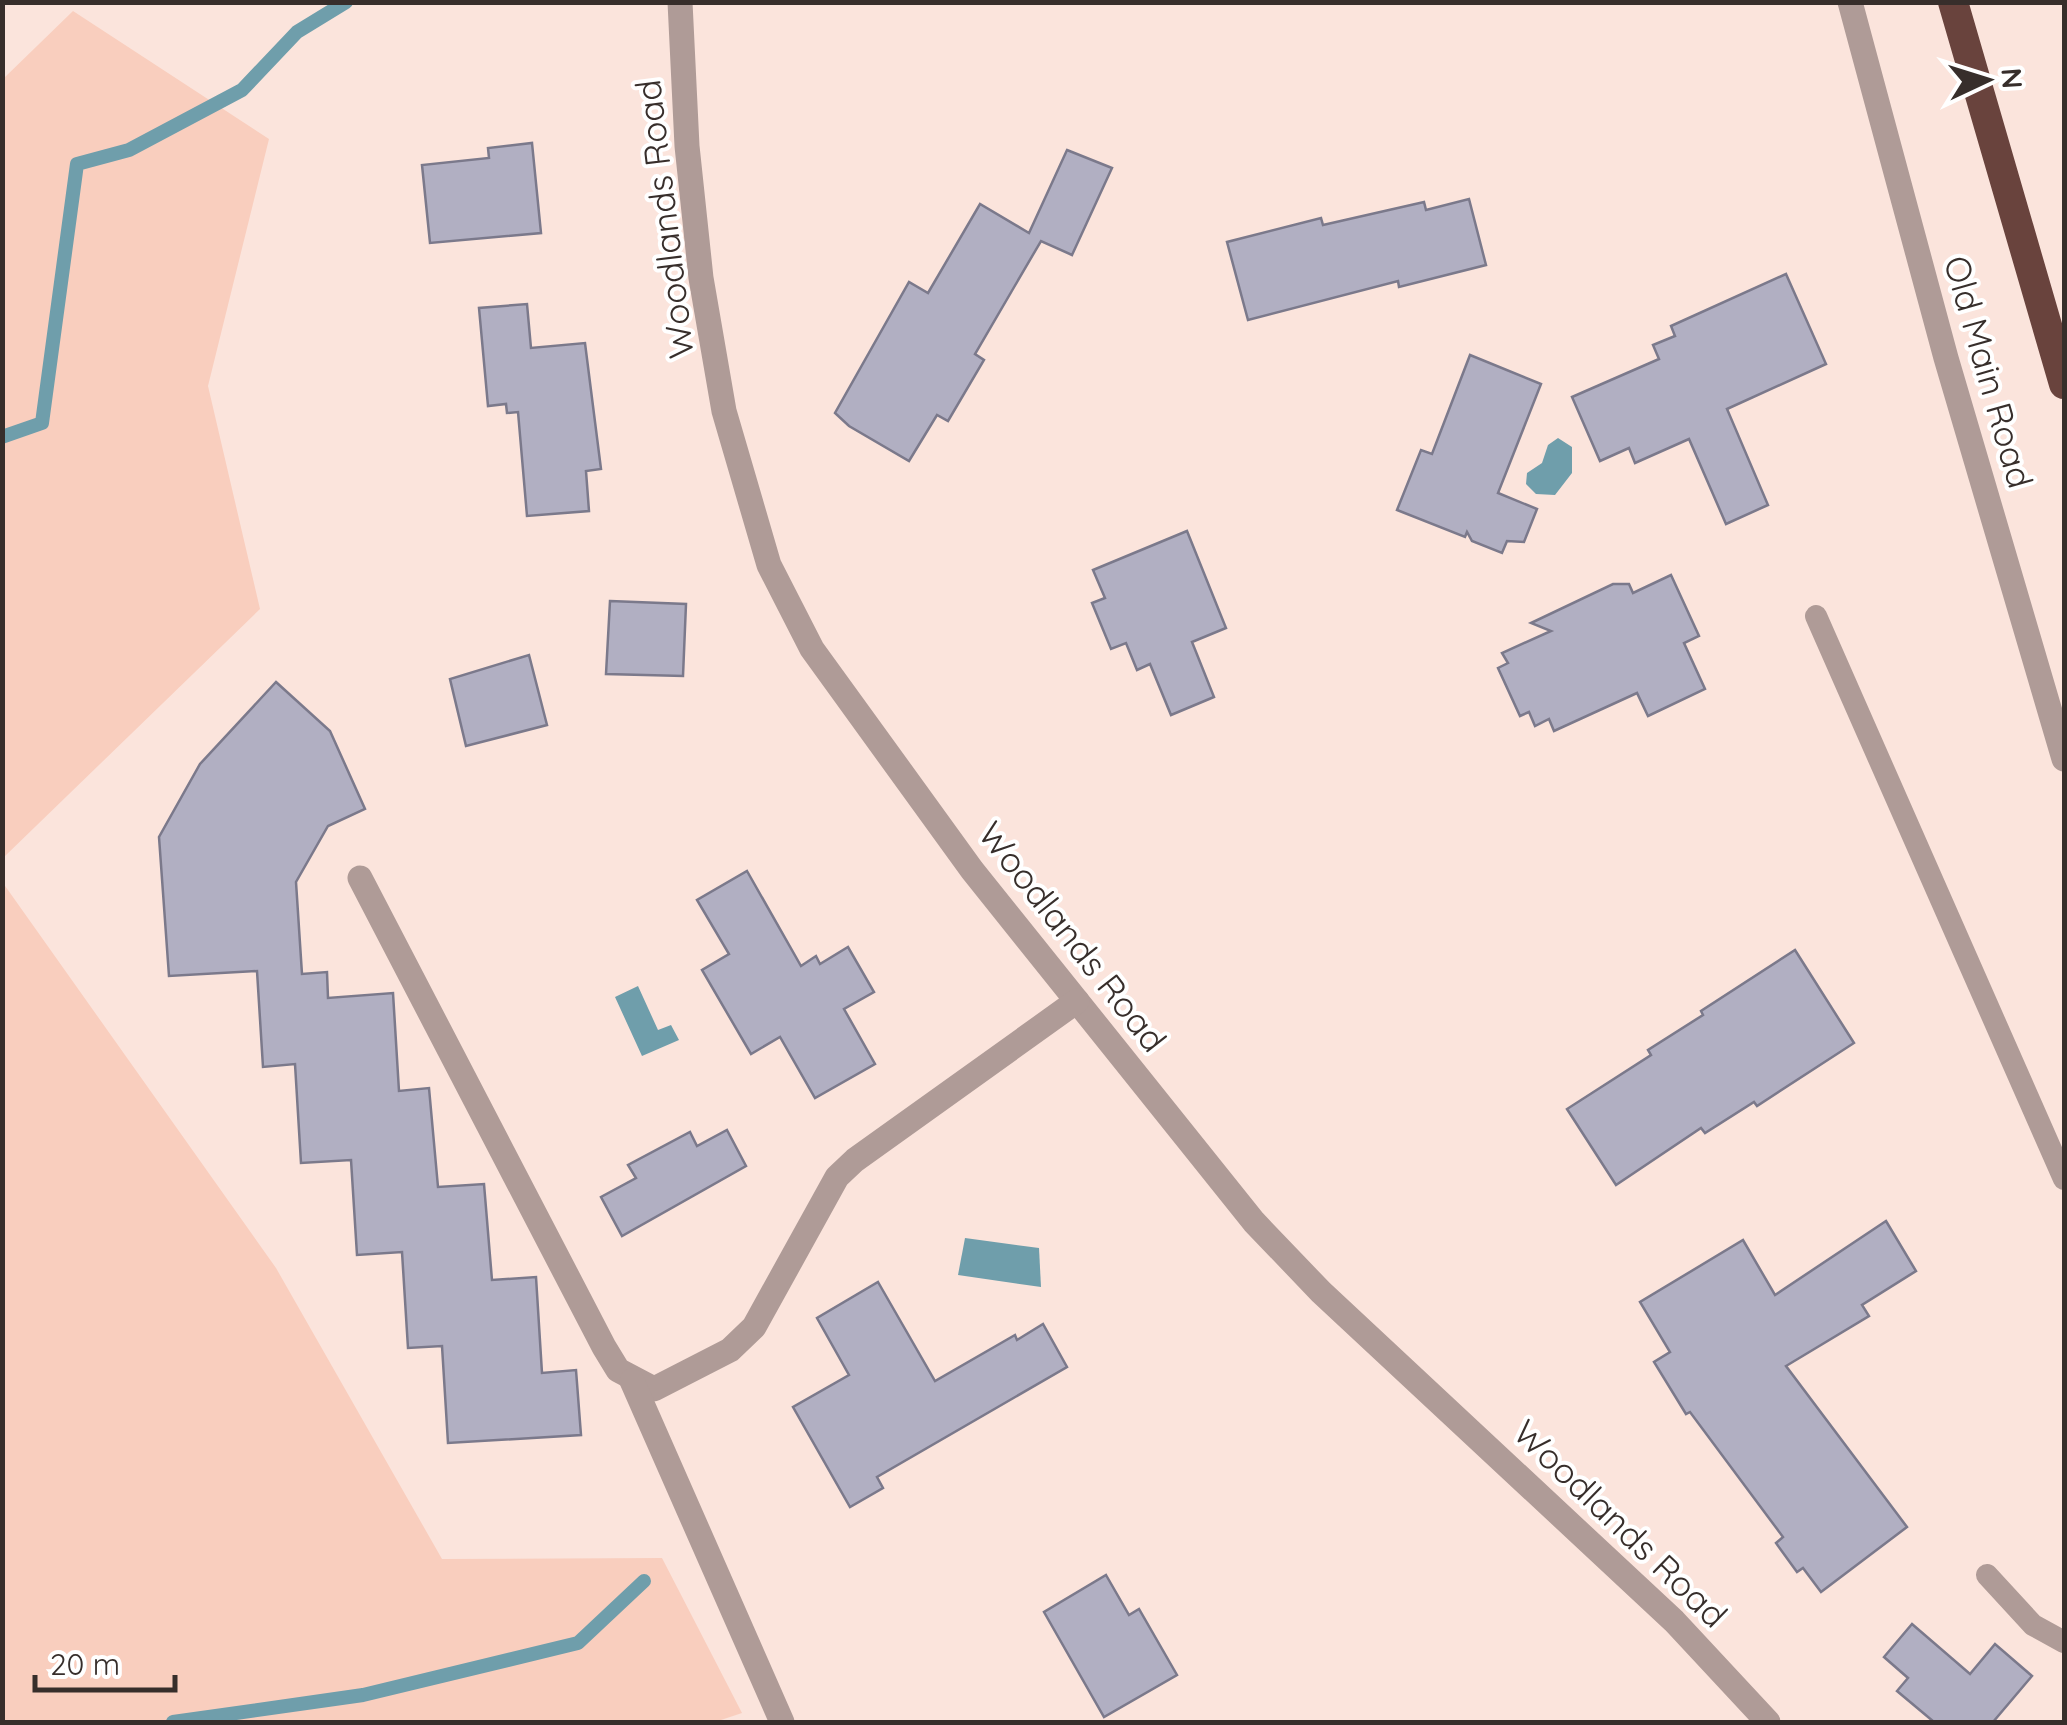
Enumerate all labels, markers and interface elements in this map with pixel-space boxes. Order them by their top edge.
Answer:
north arrow [1937,30,2037,130]
text: N [1994,67,2031,90]
street label: Woodlands Road [625,77,703,361]
street label: Old Main Road [1935,251,2043,493]
street label: Woodlands Road [969,812,1176,1060]
street label: Woodlands Road [1505,1410,1737,1636]
scale bar [35,1630,175,1692]
text: 20 m [50,1645,120,1683]

